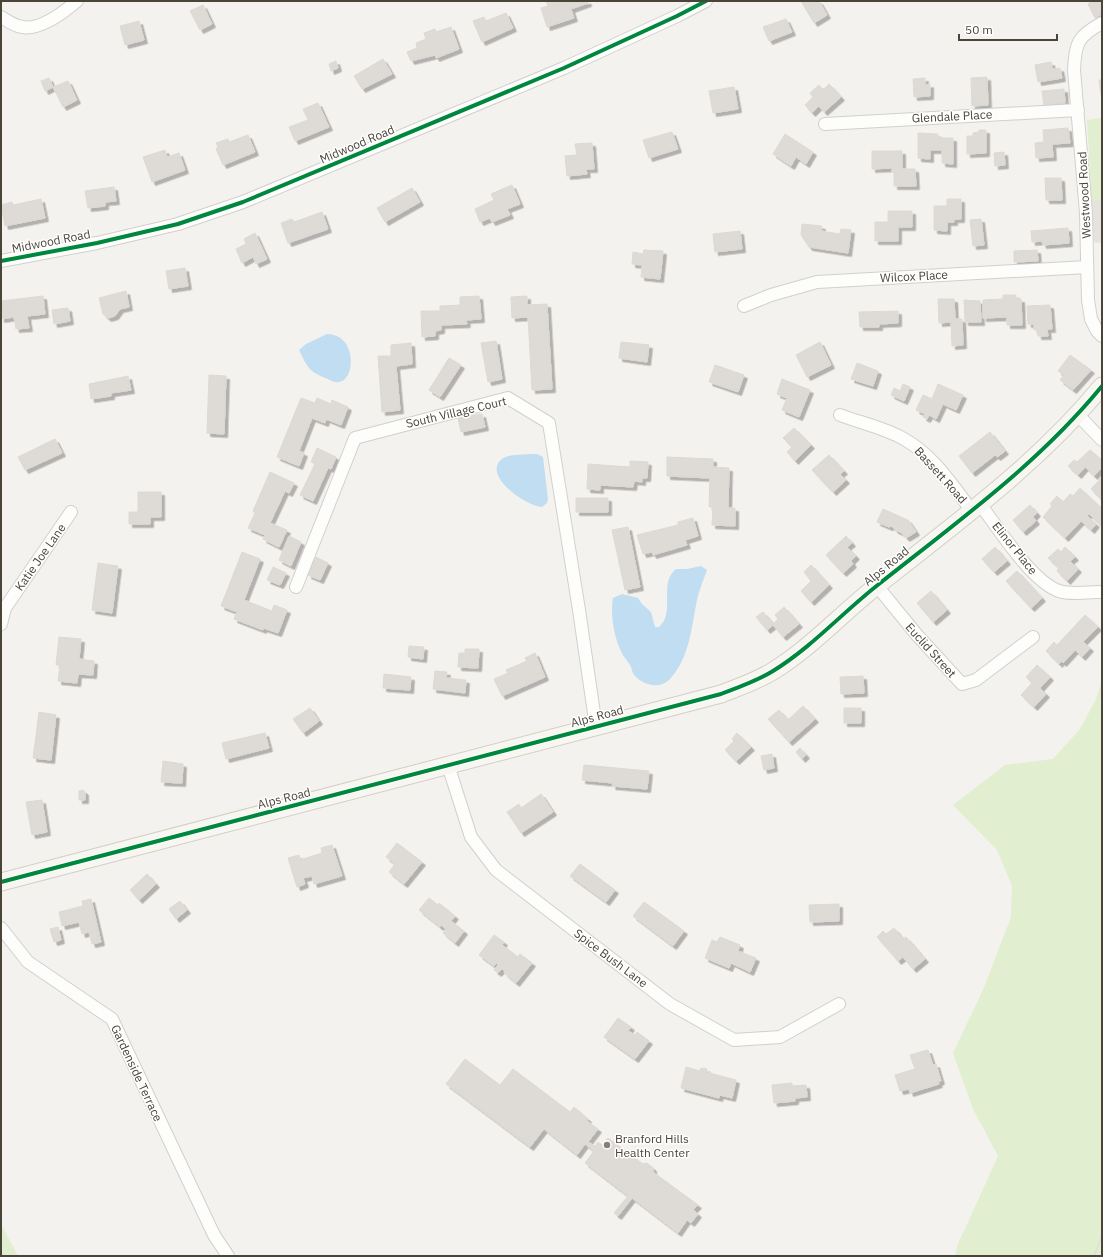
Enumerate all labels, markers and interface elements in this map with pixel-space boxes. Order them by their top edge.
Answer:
scale bar [959,16,1057,42]
text: 50 m [965,22,993,37]
street label: Glendale Place [911,106,993,126]
street label: Midwood Road [317,122,397,166]
street label: Westwood Road [1074,151,1094,239]
street label: Midwood Road [10,226,92,256]
street label: Wilcox Place [880,267,949,285]
street label: South Village Court [404,393,508,431]
street label: Bassett Road [912,444,970,506]
street label: Elinor Place [989,519,1041,578]
street label: Katie Joe Lane [11,520,69,593]
street label: Alps Road [860,543,912,589]
street label: Euclid Street [902,619,960,681]
street label: Alps Road [569,702,625,730]
street label: Alps Road [256,784,312,812]
street label: Spice Bush Lane [571,925,651,991]
street label: Gardenside Terrace [108,1022,166,1124]
place label: Branford Hills Health Center [615,1131,690,1160]
marker: Branford Hills Health Center [602,1140,612,1150]

